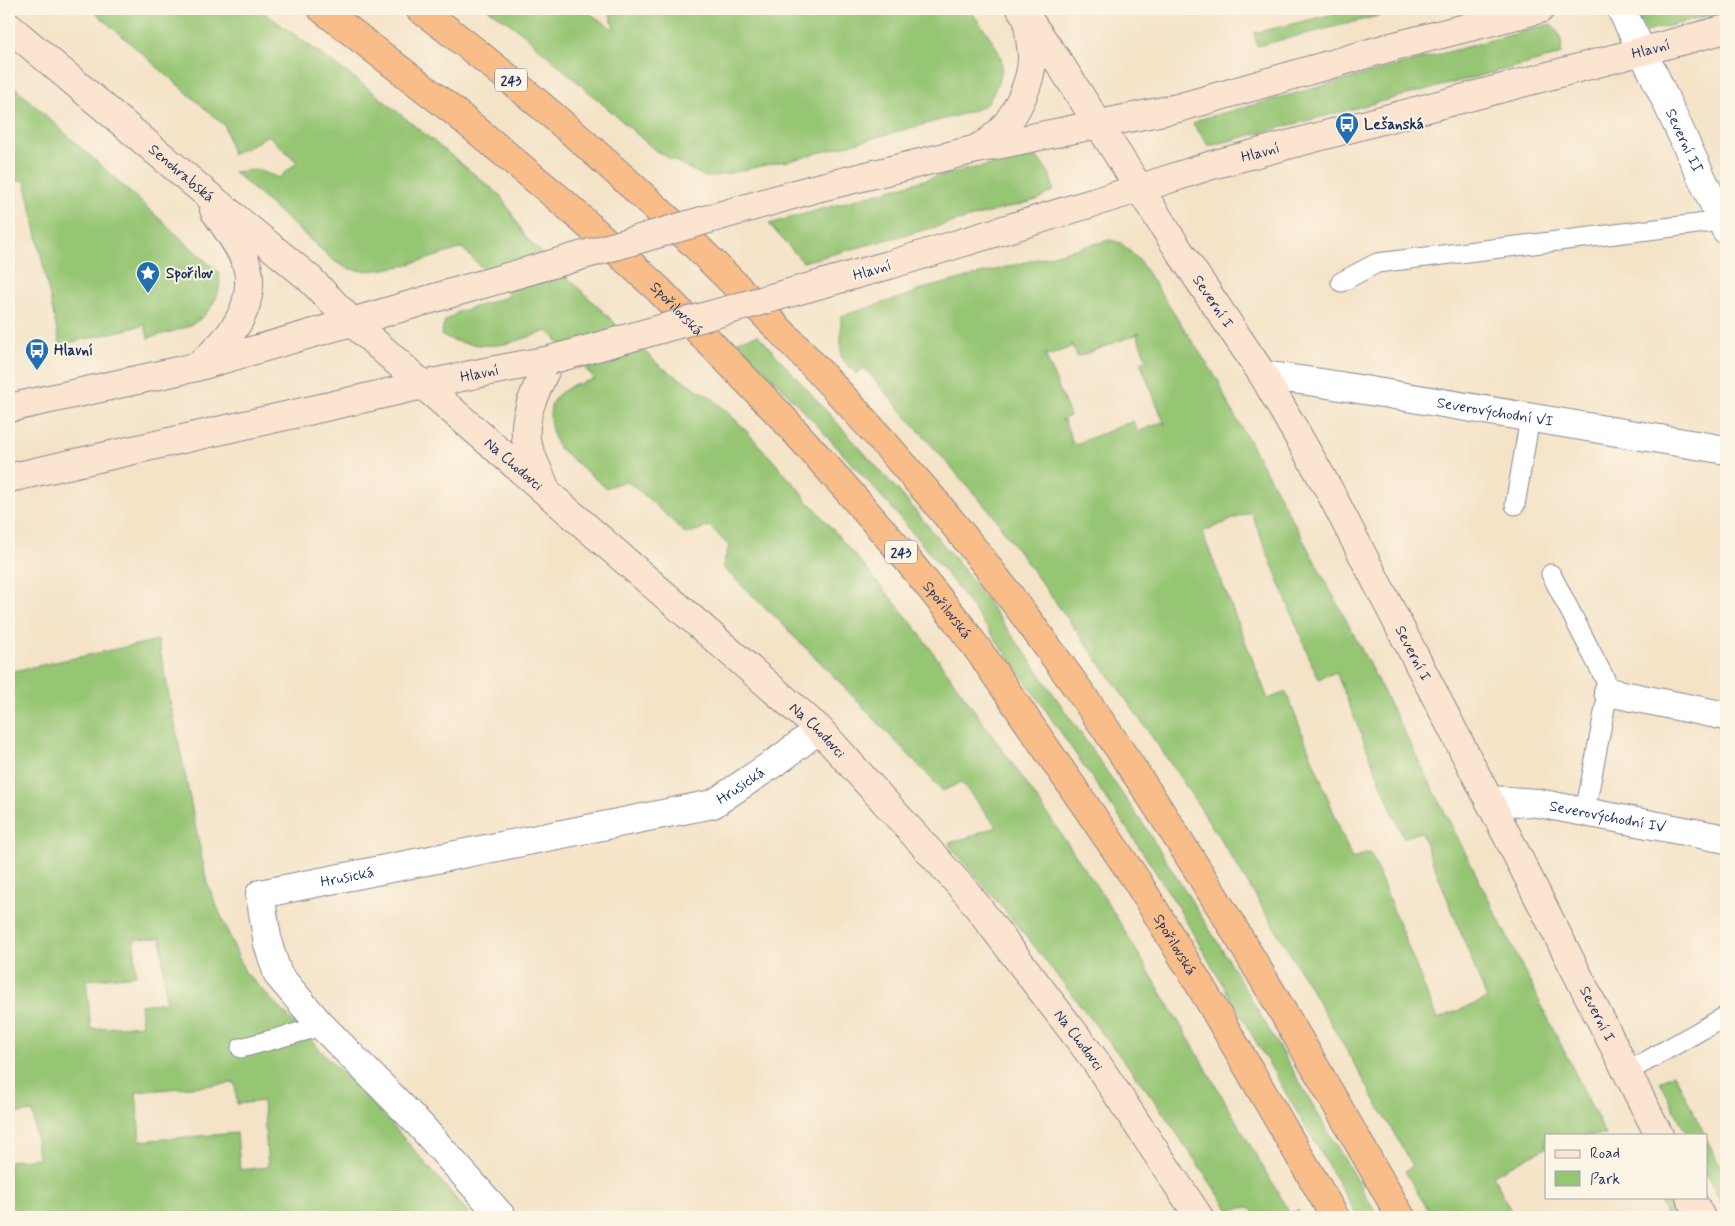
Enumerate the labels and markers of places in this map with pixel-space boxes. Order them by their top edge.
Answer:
bus stop icon: Lešanská [1334,111,1360,145]
place label: Lešanská [1364,115,1424,135]
place icon: Spořilov [135,260,161,294]
place label: Spořilov [166,264,213,284]
bus stop icon: Hlavní [24,337,50,371]
place label: Hlavní [54,341,93,361]

